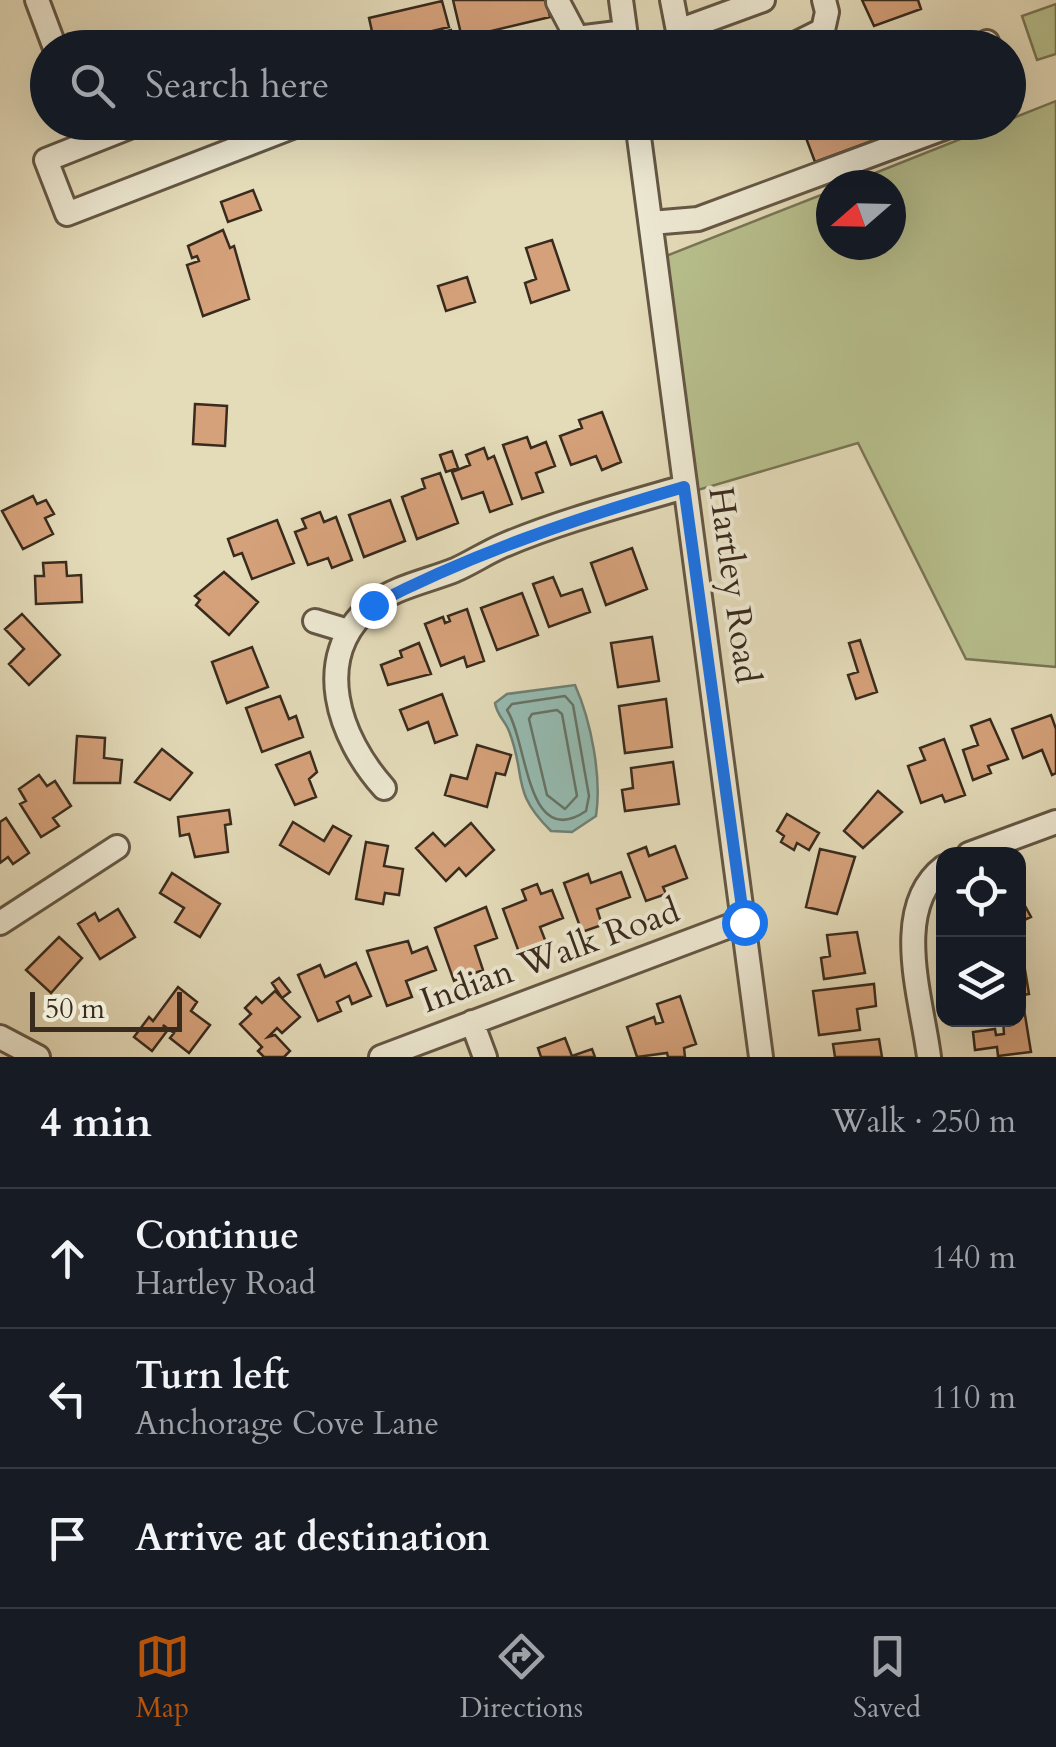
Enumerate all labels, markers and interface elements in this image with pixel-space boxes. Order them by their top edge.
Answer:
search box [30,30,1026,140]
icon: search [65,58,120,113]
text: Search here [145,59,329,111]
north arrow [816,170,906,260]
street label: Hartley Road [696,484,772,687]
route end [351,583,397,629]
map controls [936,847,1026,1027]
button: locate [936,847,1026,937]
street label: Indian Walk Road [414,887,687,1025]
route start [722,900,768,946]
button: layers [936,937,1026,1027]
scale bar [30,987,182,1032]
text: 50 m [45,990,105,1028]
text: 4 min [40,1094,152,1151]
text: Walk · 250 m [831,1100,1016,1144]
text: Continue [135,1210,299,1262]
icon: ahead [40,1231,95,1286]
text: 140 m [931,1236,1016,1280]
text: Hartley Road [135,1262,316,1306]
text: Turn left [135,1350,289,1402]
icon: left [40,1371,95,1426]
text: 110 m [931,1376,1016,1420]
text: Anchorage Cove Lane [135,1402,439,1446]
icon: arrive [40,1511,95,1566]
text: Arrive at destination [135,1512,490,1564]
tab: Map [135,1629,190,1727]
tab: Directions [460,1629,583,1727]
tab: Saved [853,1629,921,1727]

